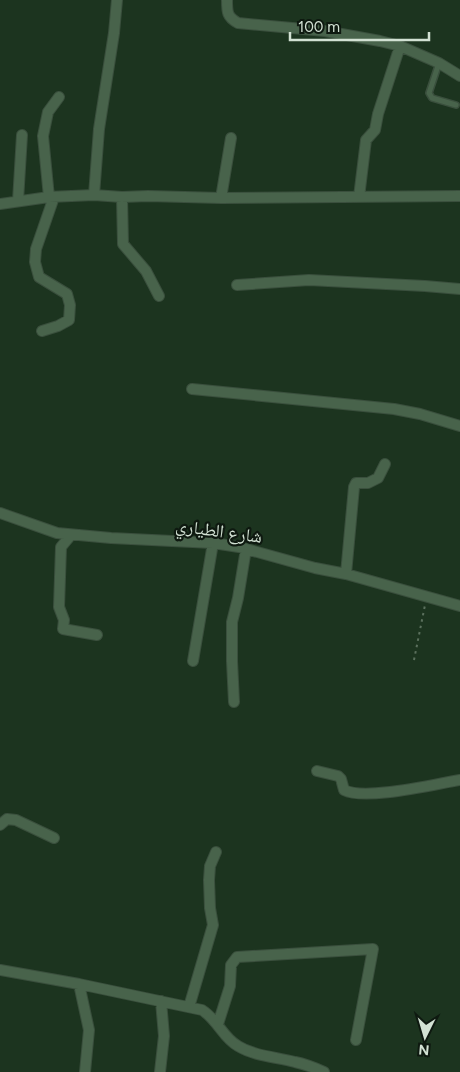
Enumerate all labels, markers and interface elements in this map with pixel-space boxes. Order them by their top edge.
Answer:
scale bar [290,10,429,42]
text: 100 m [298,18,340,36]
street label: شارع الطياري [174,514,264,551]
north arrow [400,1012,450,1062]
text: N [418,1041,430,1058]

